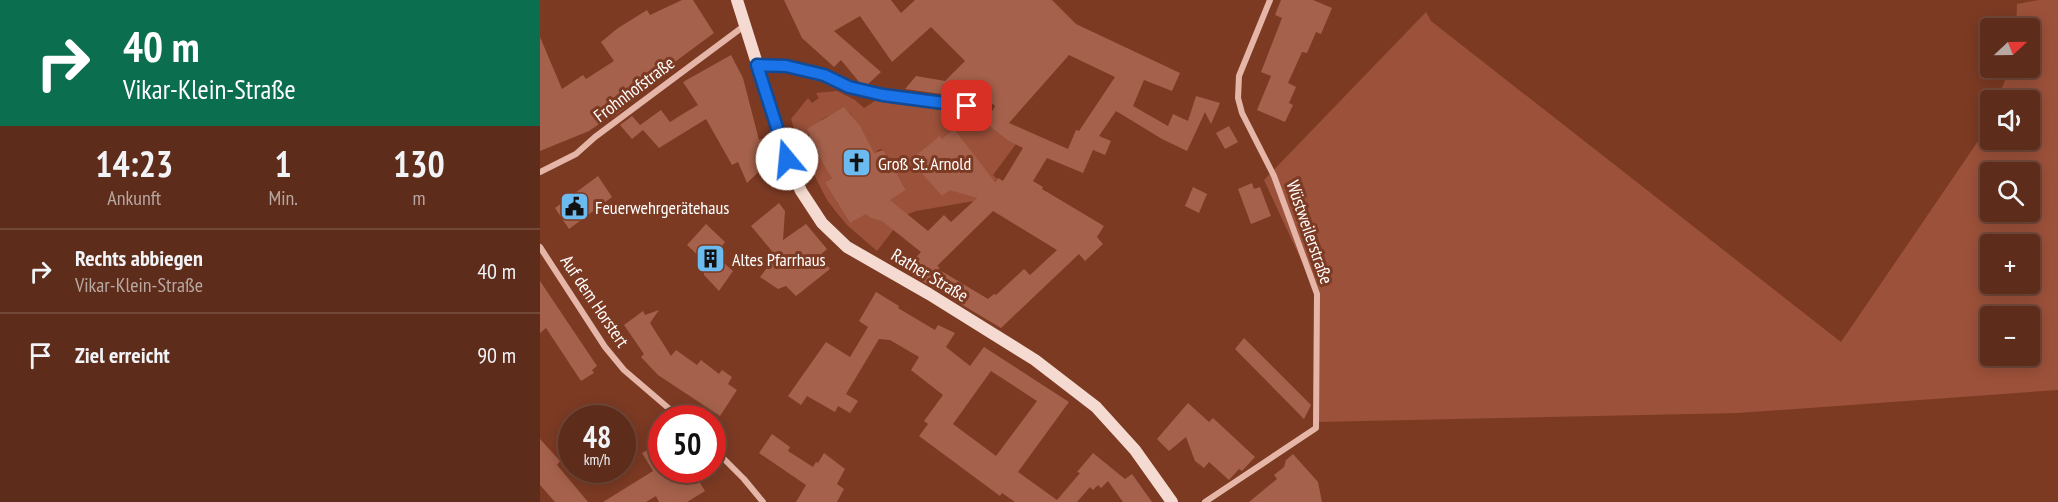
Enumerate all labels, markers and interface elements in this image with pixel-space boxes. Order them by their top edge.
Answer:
north arrow [1980,18,2040,78]
map controls [1980,18,2040,366]
text: 40 m [123,19,200,74]
icon: right [24,24,102,102]
street label: Frohnhofstraße [589,51,679,127]
text: Vikar-Klein-Straße [123,72,296,106]
pin [941,80,992,131]
icon: arrive [950,89,983,122]
button: sound [1980,90,2040,150]
position arrow [755,127,819,191]
text: 14:23 [95,140,173,187]
text: 1 [275,140,292,187]
text: 130 [393,140,445,187]
church icon: Groß St. Arnold [841,147,873,179]
place label: Groß St. Arnold [878,152,971,175]
button: search [1980,162,2040,222]
street label: Wüstweilerstraße [1282,177,1338,287]
text: Ankunft [107,185,161,211]
text: Min. [268,185,298,211]
text: m [412,185,425,211]
public building icon: Feuerwehrgerätehaus [558,191,590,223]
place label: Feuerwehrgerätehaus [595,196,729,219]
button: + [1980,234,2040,294]
building icon: Altes Pfarrhaus [695,243,727,275]
street label: Rather Straße [887,243,973,307]
text: Rechts abbiegen [75,244,203,272]
place label: Altes Pfarrhaus [732,248,826,271]
street label: Auf dem Horstert [556,250,634,352]
icon: right [24,255,57,288]
text: 40 m [477,257,516,285]
text: Vikar-Klein-Straße [75,272,203,298]
button: − [1980,306,2040,366]
icon: arrive [24,339,57,372]
text: Ziel erreicht [75,341,170,369]
text: 90 m [477,341,516,369]
speed limit sign: 50 [648,405,726,483]
text: 48 [583,417,611,456]
text: km/h [584,450,610,469]

